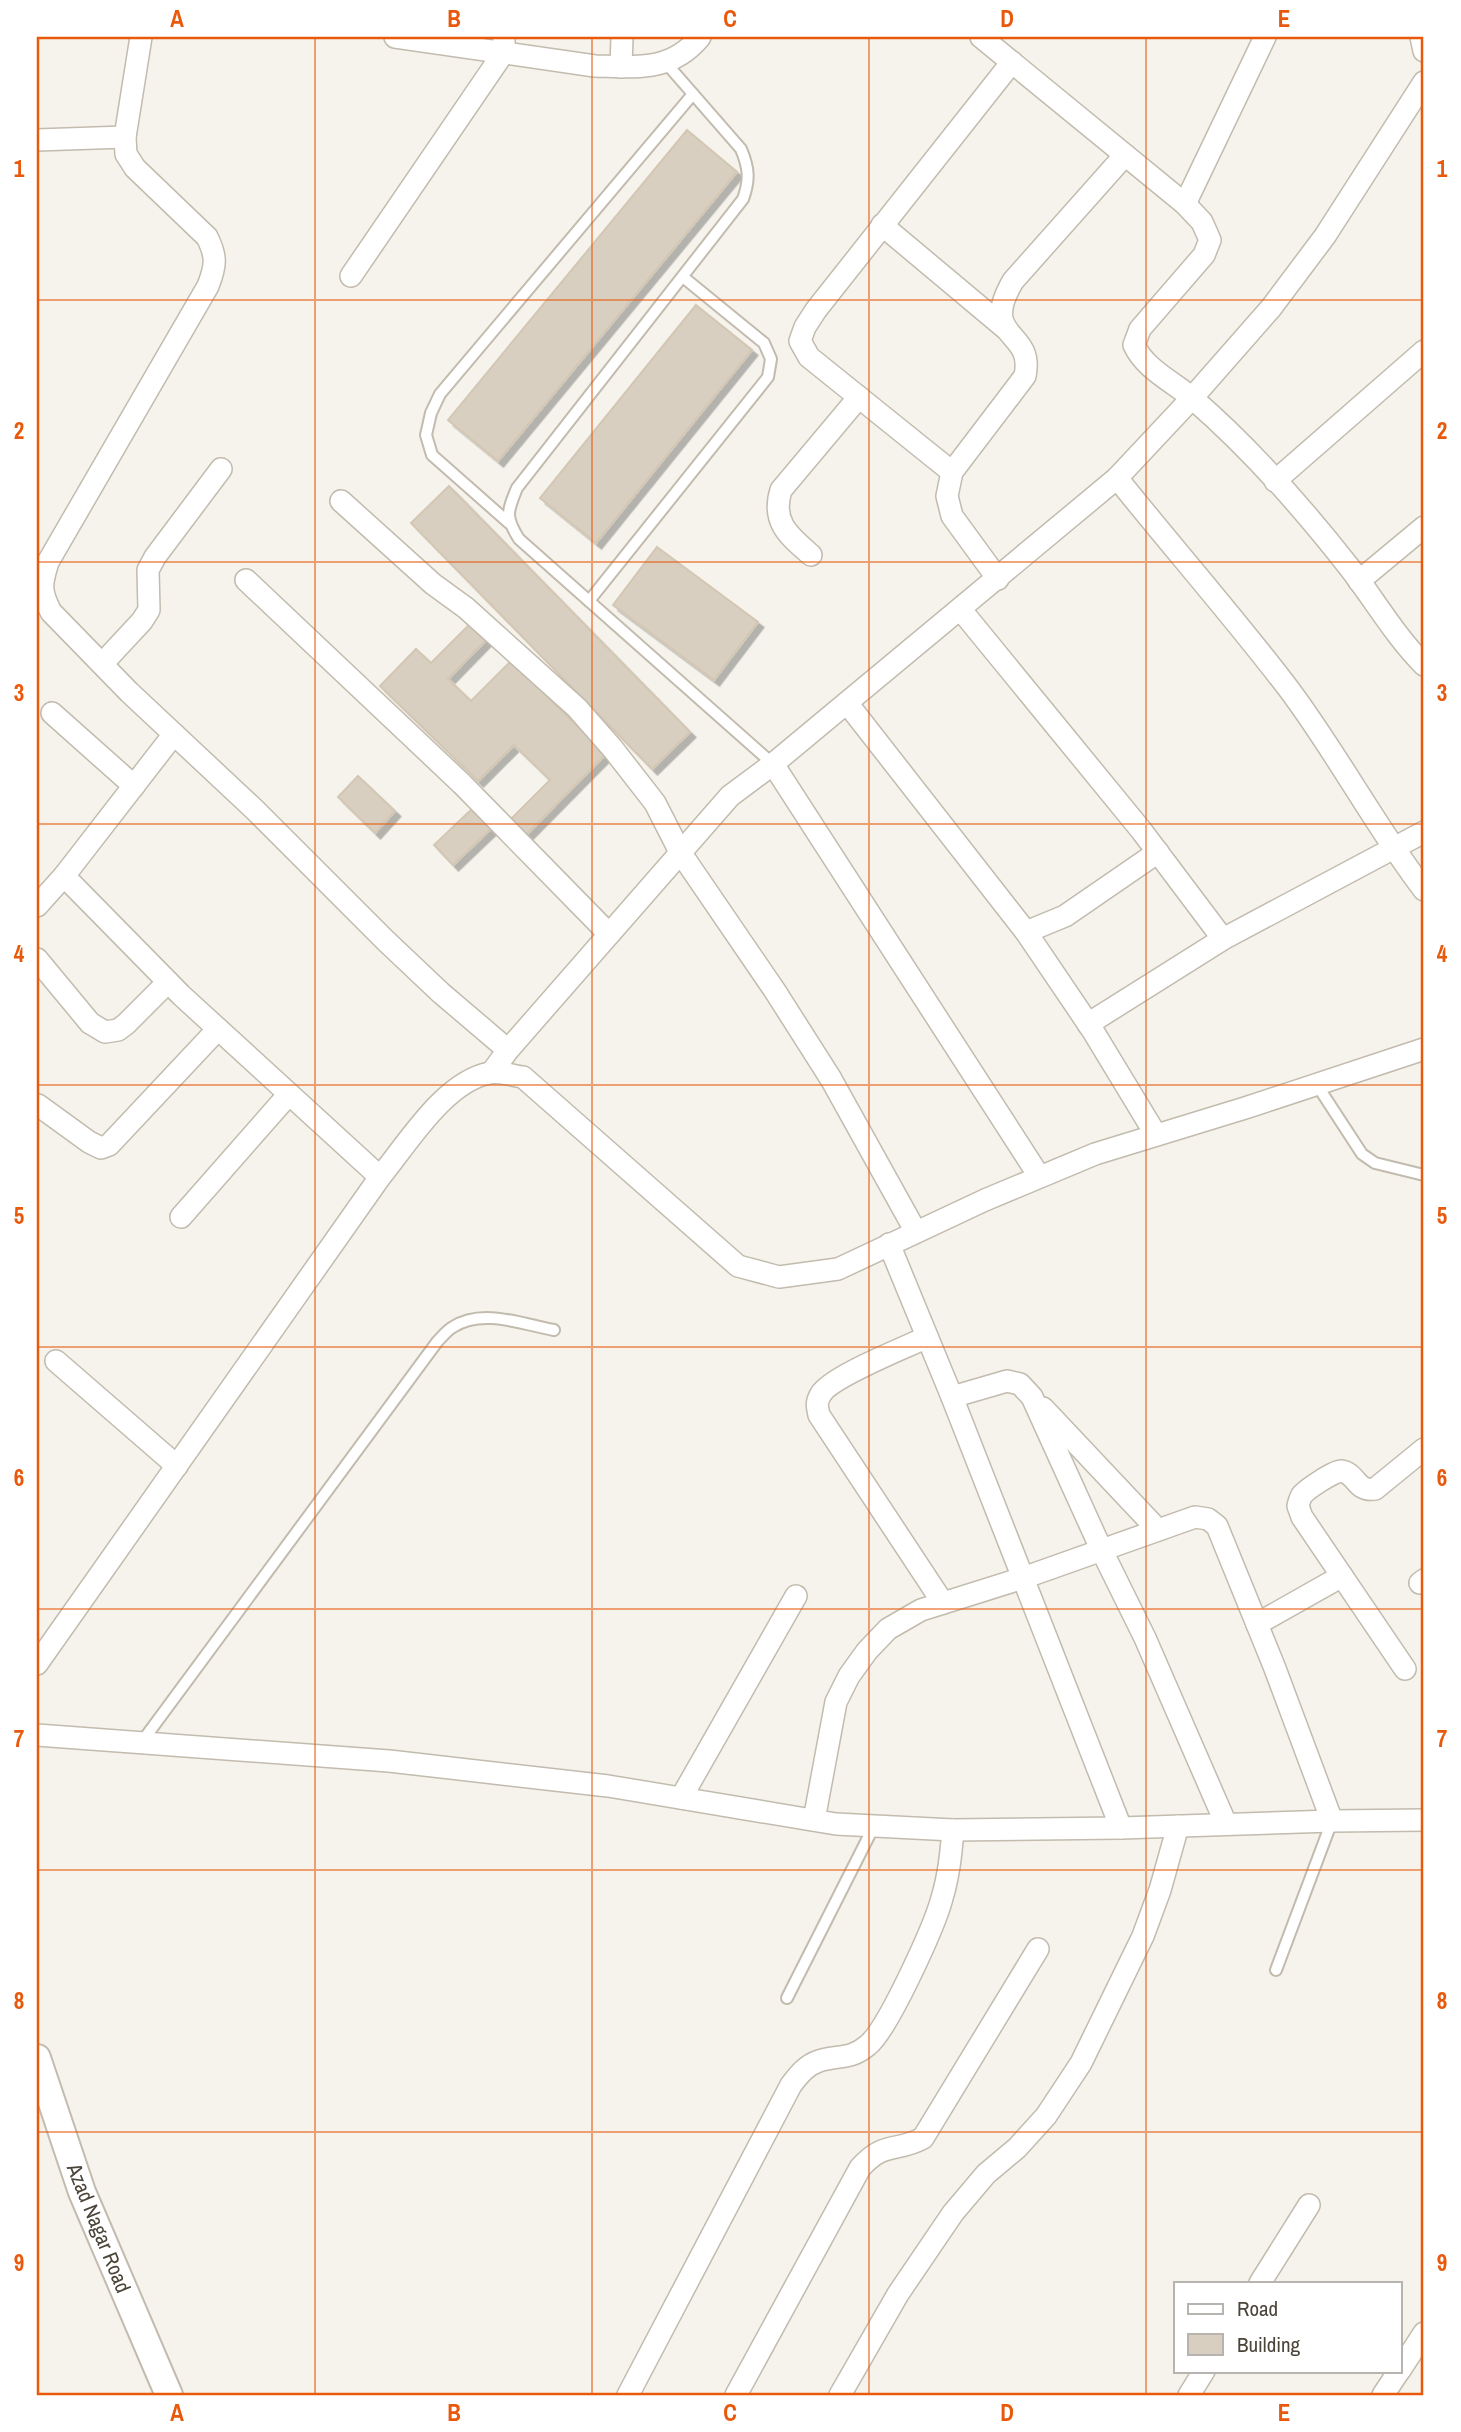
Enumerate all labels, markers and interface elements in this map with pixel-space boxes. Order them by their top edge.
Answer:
text: A [170,3,184,34]
text: B [447,3,461,34]
text: C [723,3,737,34]
text: D [1000,3,1014,34]
text: E [1278,3,1290,34]
text: 1 [14,153,25,184]
text: 1 [1437,153,1448,184]
text: 2 [14,415,24,446]
text: 2 [1437,415,1447,446]
text: 3 [14,677,24,708]
text: 3 [1437,677,1447,708]
text: 4 [14,938,25,969]
text: 4 [1437,938,1448,969]
text: 5 [14,1200,24,1231]
text: 5 [1437,1200,1447,1231]
text: 6 [14,1462,24,1493]
text: 6 [1437,1462,1447,1493]
text: 7 [14,1723,24,1754]
text: 7 [1437,1723,1447,1754]
text: 8 [14,1985,24,2016]
text: 8 [1437,1985,1447,2016]
street label: Azad Nagar Road [60,2158,138,2297]
text: 9 [14,2247,24,2278]
text: 9 [1437,2247,1447,2278]
legend [1174,2282,1402,2372]
text: Road [1237,2294,1278,2323]
text: Building [1237,2330,1301,2359]
text: A [170,2397,184,2428]
text: B [447,2397,461,2428]
text: C [723,2397,737,2428]
text: D [1000,2397,1014,2428]
text: E [1278,2397,1290,2428]

